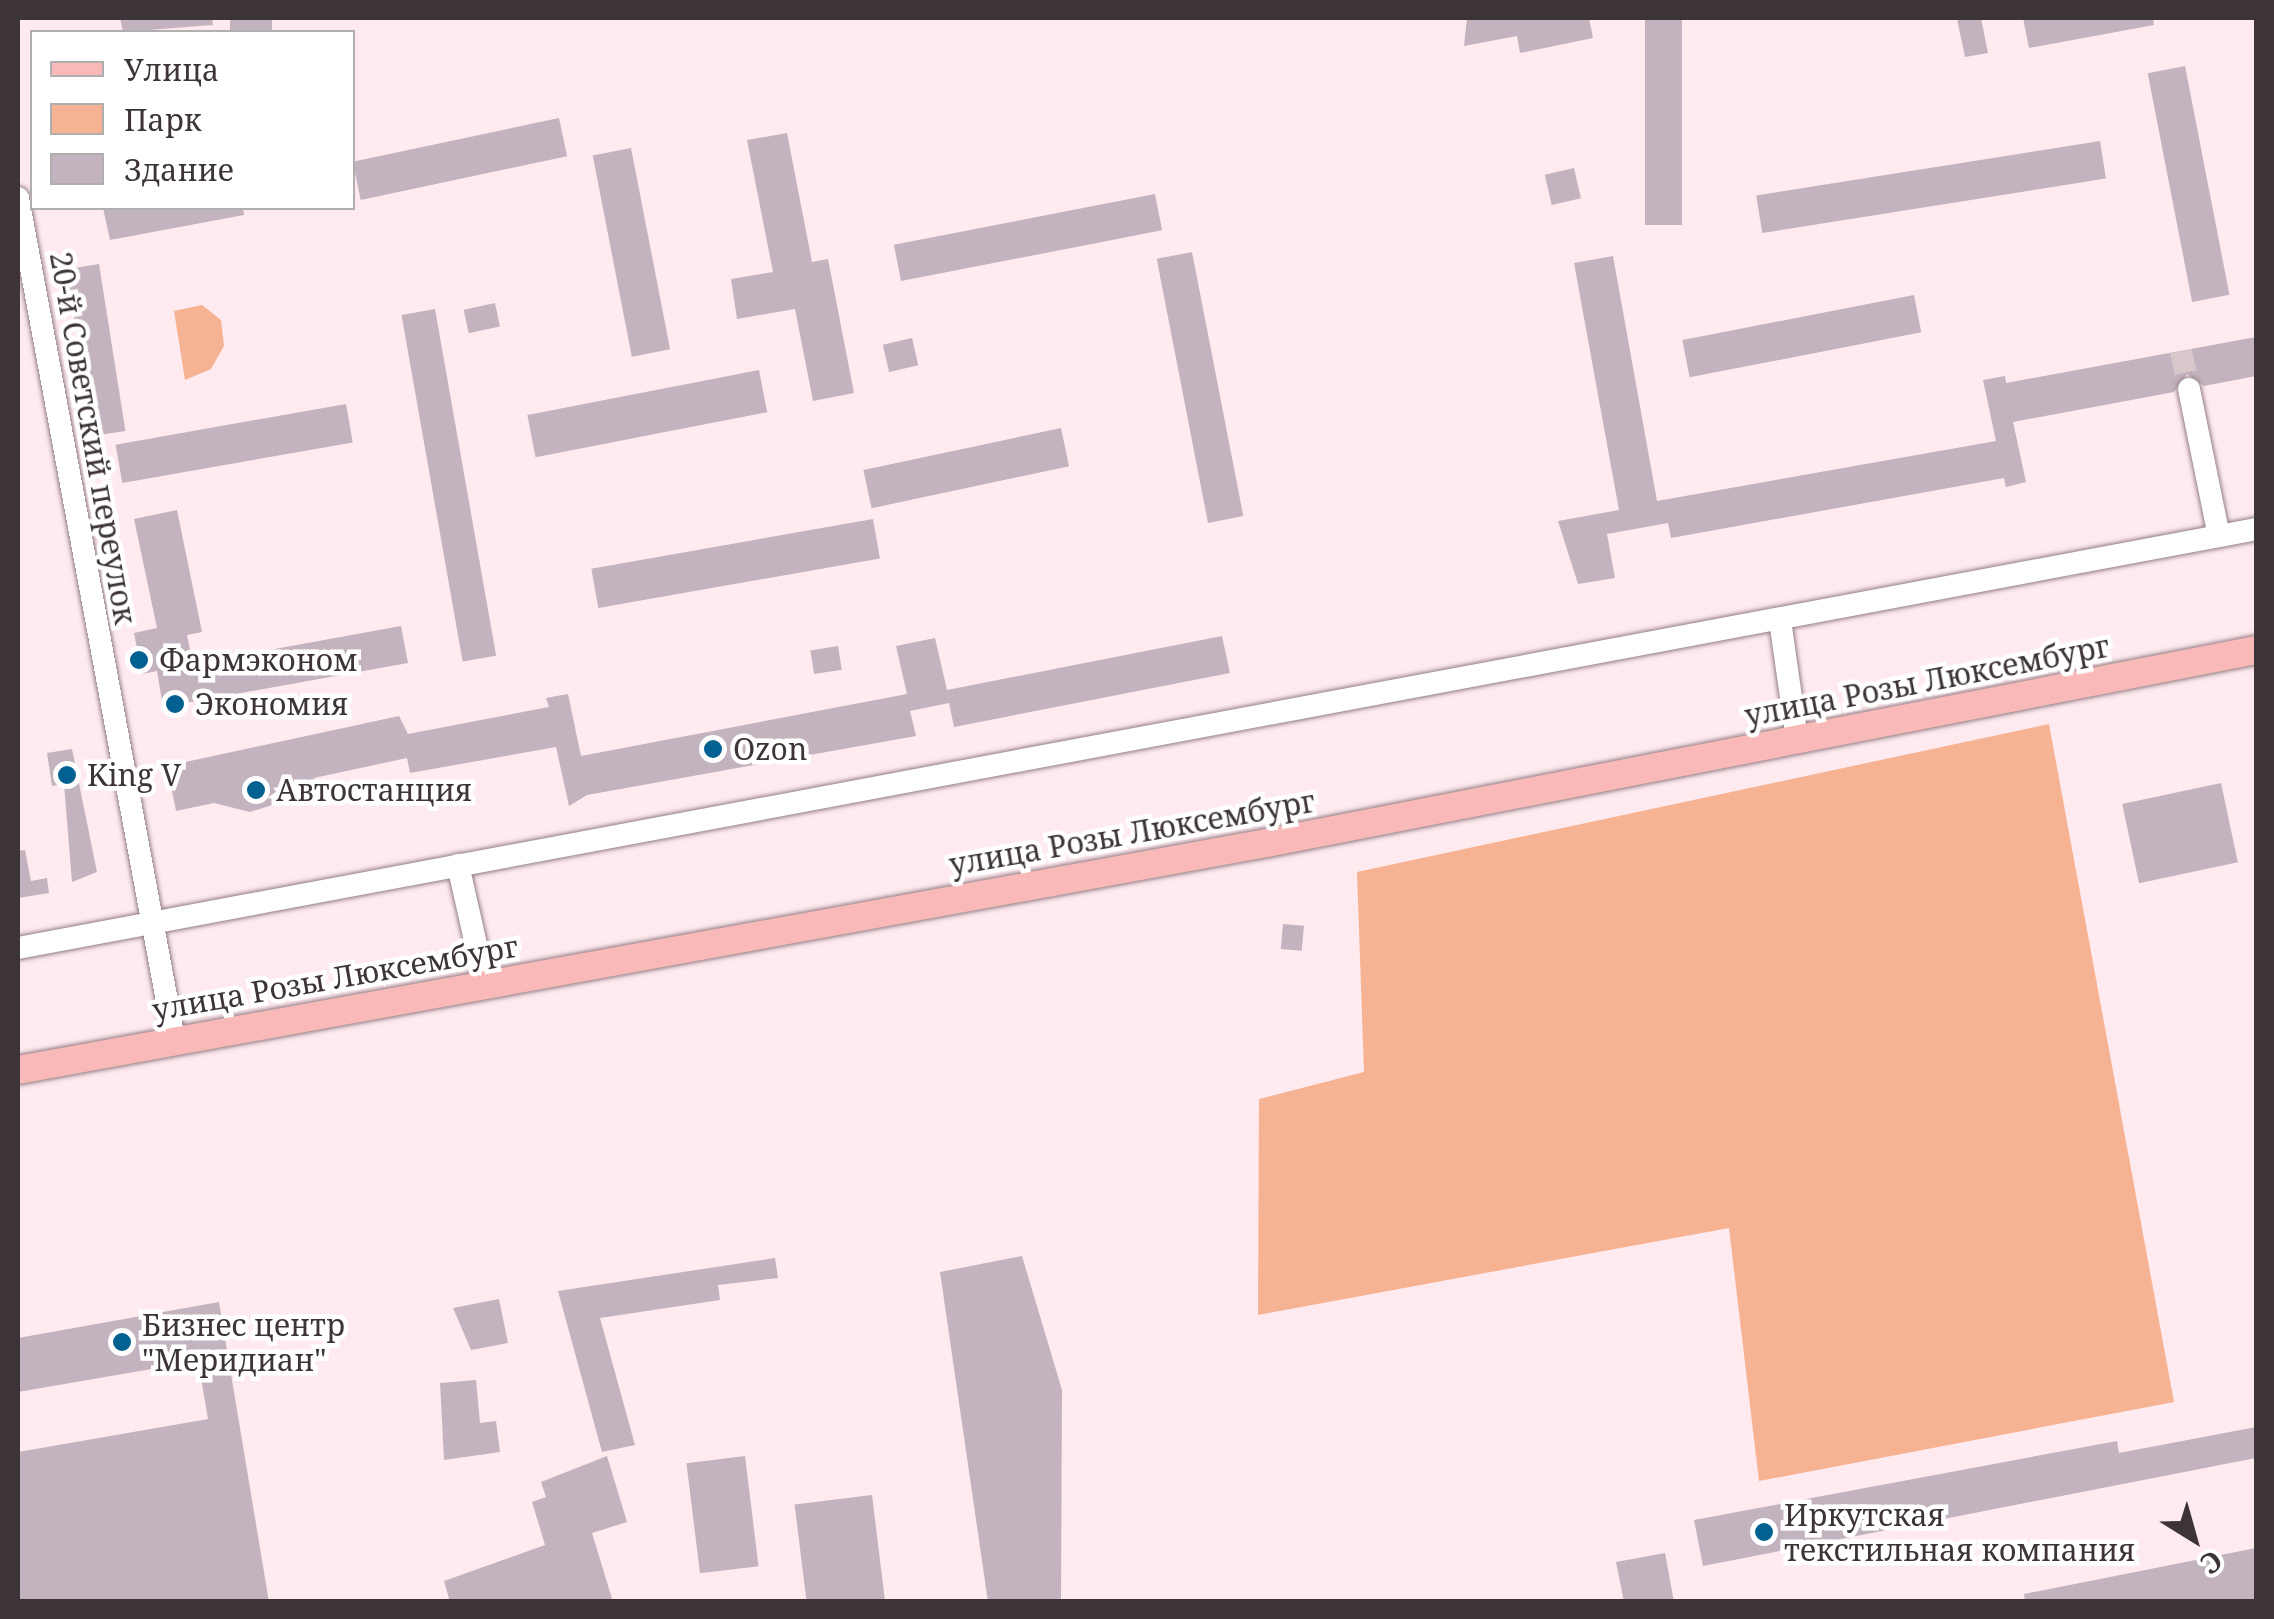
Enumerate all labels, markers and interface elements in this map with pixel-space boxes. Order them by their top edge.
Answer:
legend [30,30,355,210]
text: Улица [124,49,219,90]
text: Парк [124,99,202,140]
text: Здание [124,149,234,190]
street label: 20-й Советский переулок [42,249,144,627]
street label: улица Розы Люксембург [1742,628,2112,734]
place label: Фармэконом [159,642,358,678]
marker: Фармэконом [128,649,150,671]
place label: Экономия [195,686,348,722]
marker: Экономия [164,693,186,715]
place label: Ozon [733,731,807,767]
marker: Ozon [702,738,724,760]
place label: King V [87,757,181,793]
marker: King V [56,764,78,786]
place label: Автостанция [276,772,472,808]
marker: Автостанция [245,779,267,801]
street label: улица Розы Люксембург [946,783,1318,883]
street label: улица Розы Люксембург [149,928,521,1028]
place label: Бизнес центр "Меридиан" [142,1307,345,1378]
marker: Бизнес центр "Меридиан" [111,1331,133,1353]
north arrow [2144,1489,2244,1589]
place label: Иркутская текстильная компания [1784,1497,2135,1568]
marker: Иркутская текстильная компания [1753,1521,1775,1543]
text: С [2193,1542,2231,1584]

